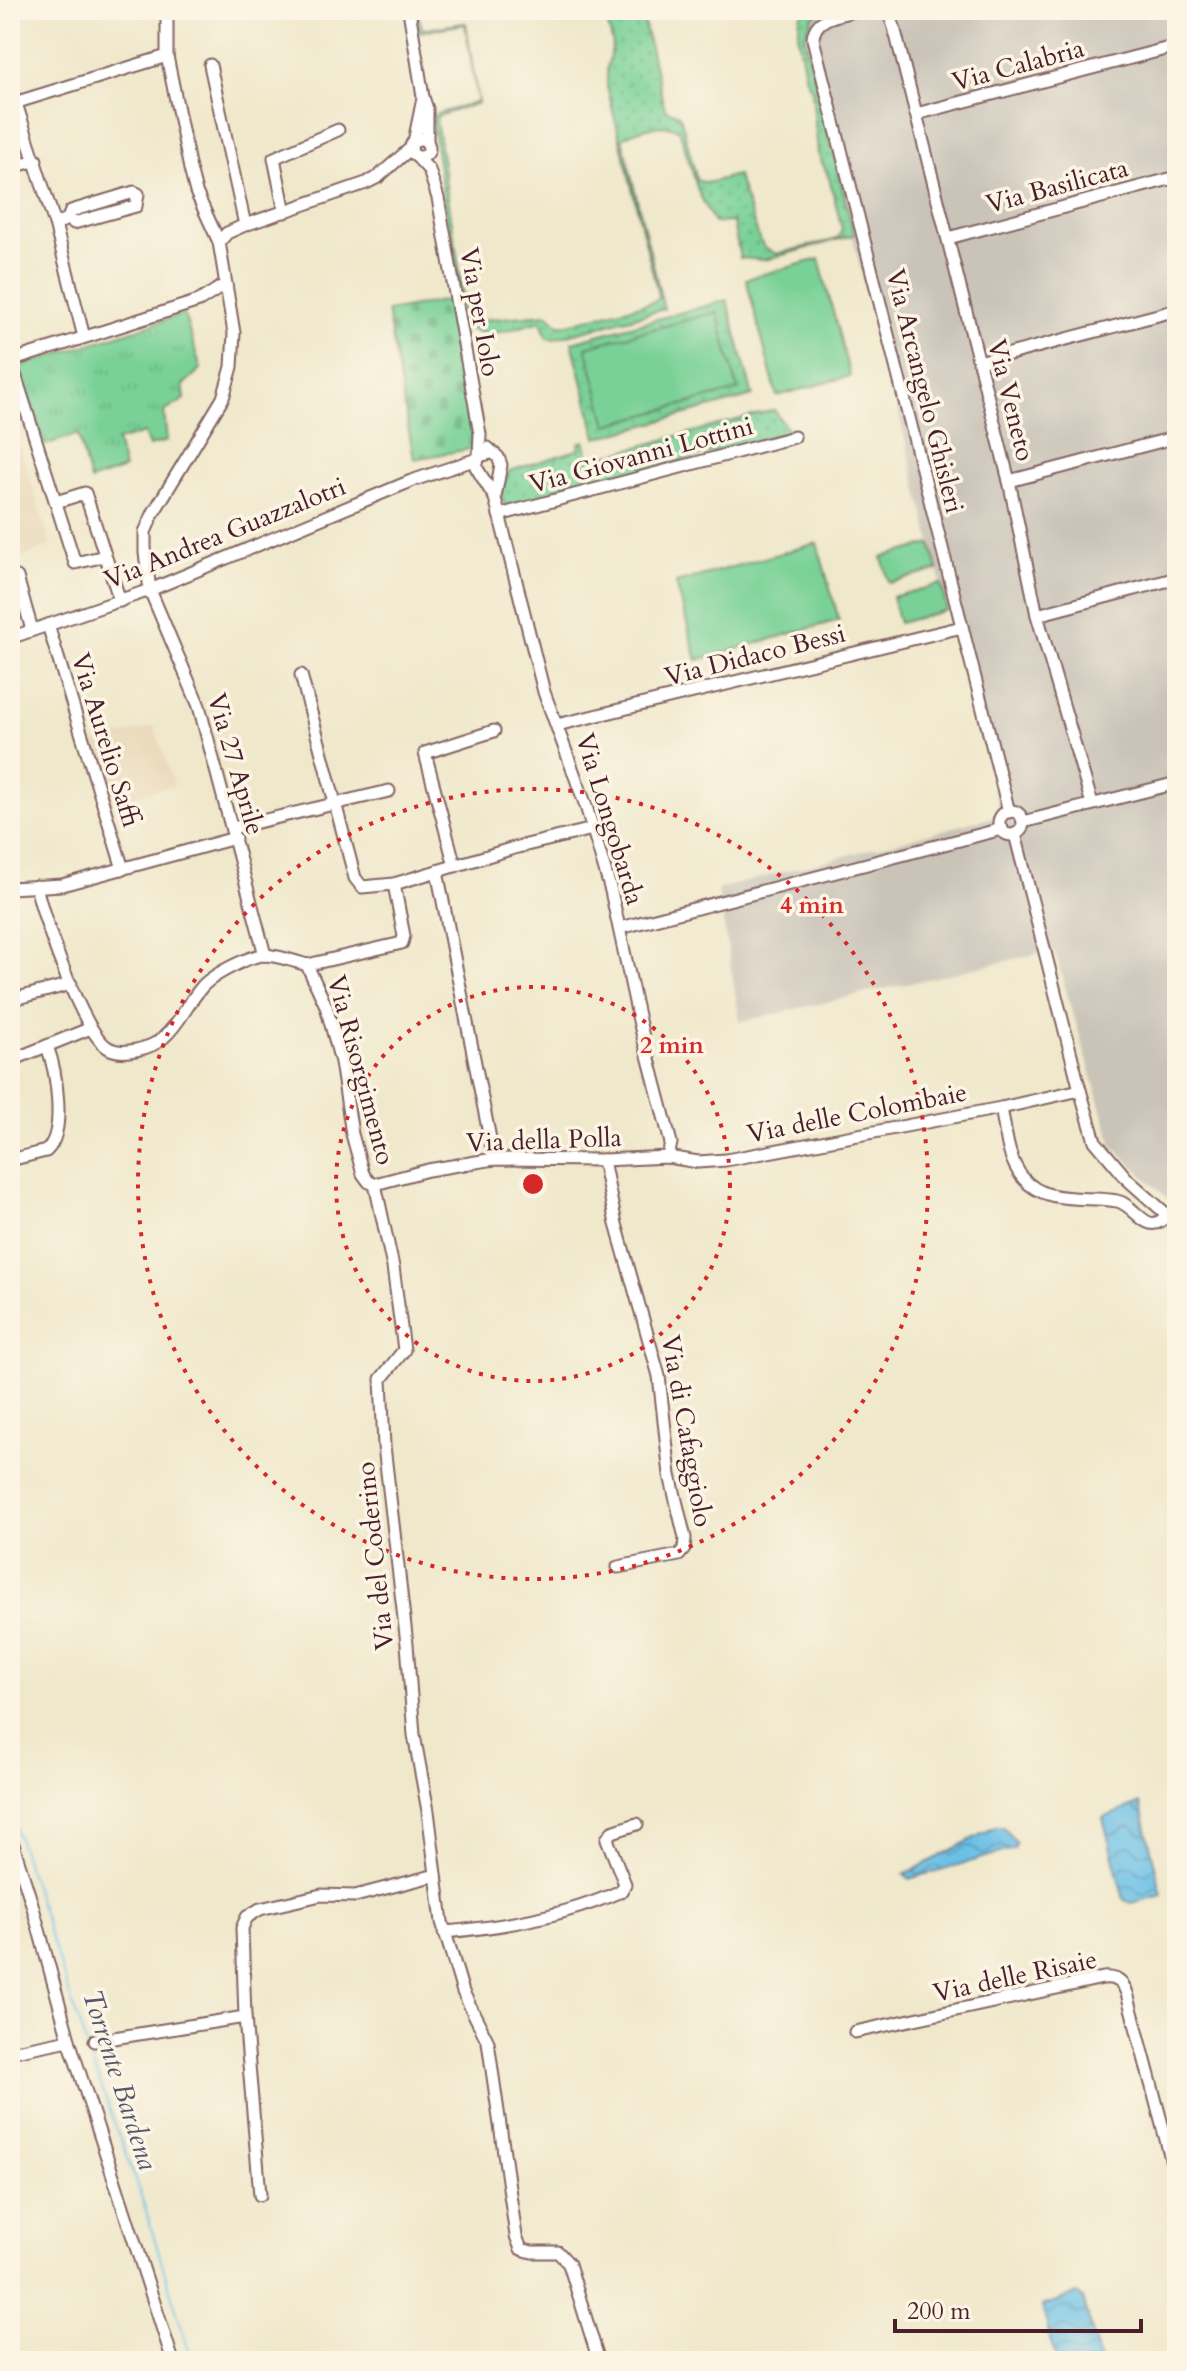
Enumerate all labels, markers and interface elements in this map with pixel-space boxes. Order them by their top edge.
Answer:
street label: Via Calabria [948,31,1088,99]
street label: Via Basilicata [982,150,1132,222]
street label: Via per Iolo [451,245,509,379]
street label: Via Arcangelo Ghisleri [878,265,972,517]
street label: Via Veneto [979,335,1043,465]
street label: Via Giovanni Lottini [525,408,757,502]
street label: Via Andrea Guazzalotri [99,469,351,597]
street label: Via Didaco Bessi [661,616,849,694]
street label: Via Aurelio Saffi [63,649,149,831]
street label: Via 27 Aprile [199,689,273,839]
street label: Via Longobarda [567,729,653,909]
text: 4 min [780,889,845,922]
street label: Via Risorgimento [319,971,403,1169]
text: 2 min [640,1029,705,1062]
street label: Via delle Colombaie [744,1075,970,1151]
street label: Via della Polla [466,1120,622,1160]
centre of rings [519,1170,547,1198]
street label: Via di Cafaggiolo [653,1332,721,1530]
street label: Via del Coderino [348,1460,402,1652]
street label: Via delle Risaie [930,1942,1100,2010]
water label: Torrente Bardena [73,1985,167,2175]
scale bar [895,2283,1141,2333]
text: 200 m [907,2295,971,2328]

